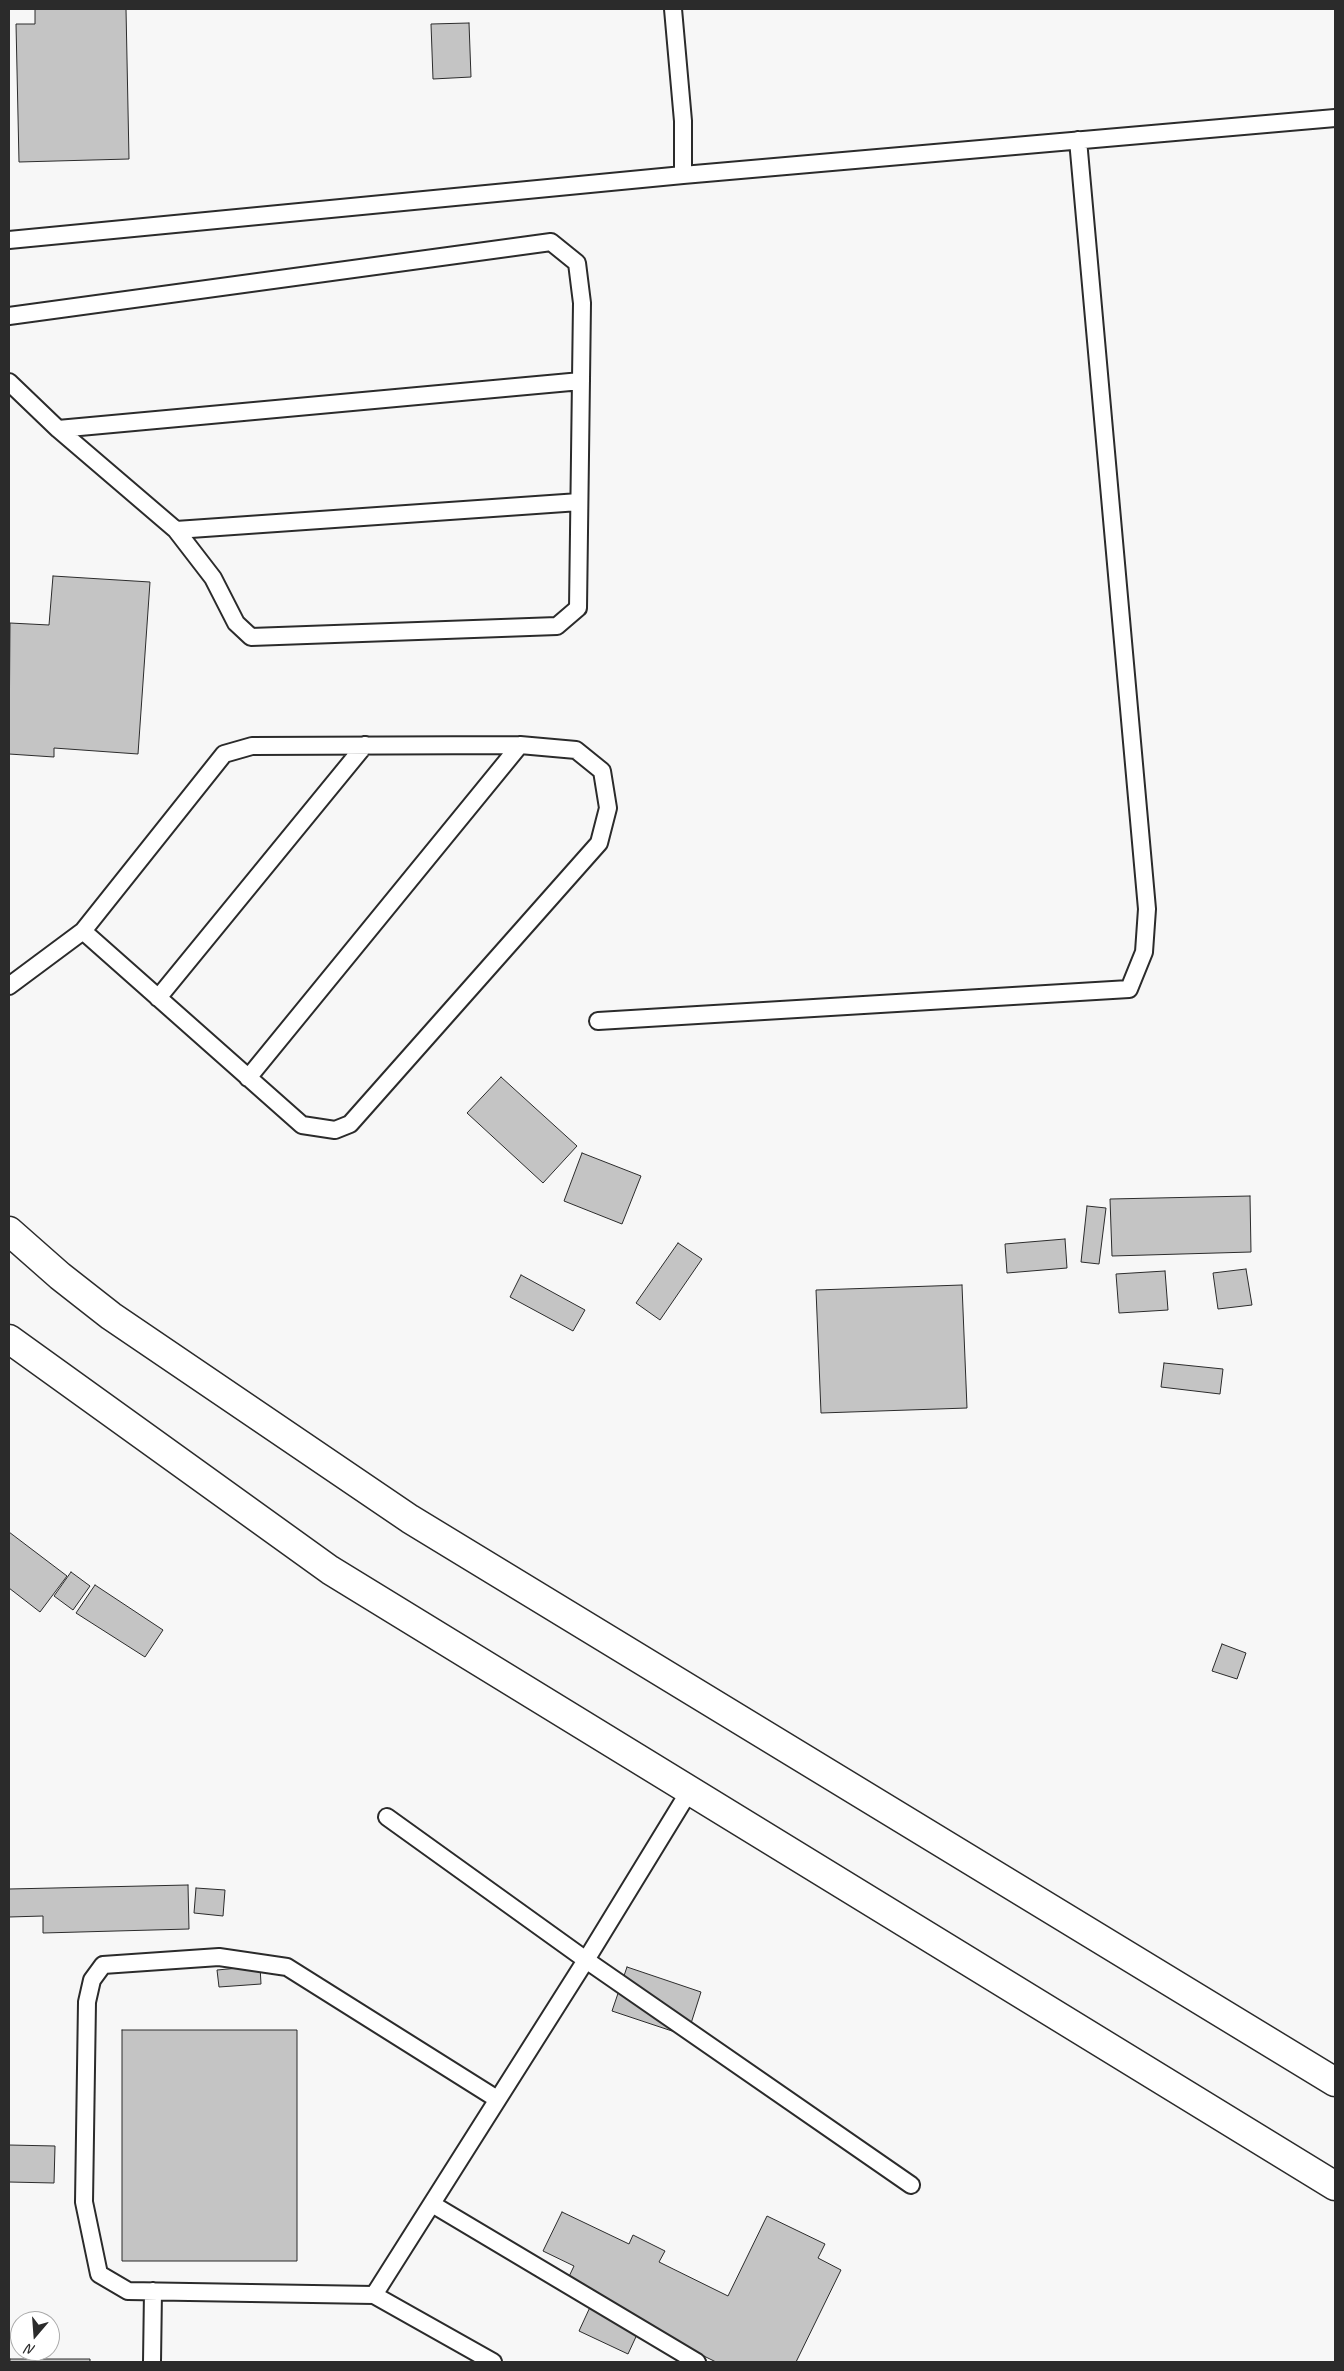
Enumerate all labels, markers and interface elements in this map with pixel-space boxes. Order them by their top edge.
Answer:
north arrow [10,2311,60,2361]
text: N [24,2340,37,2359]

